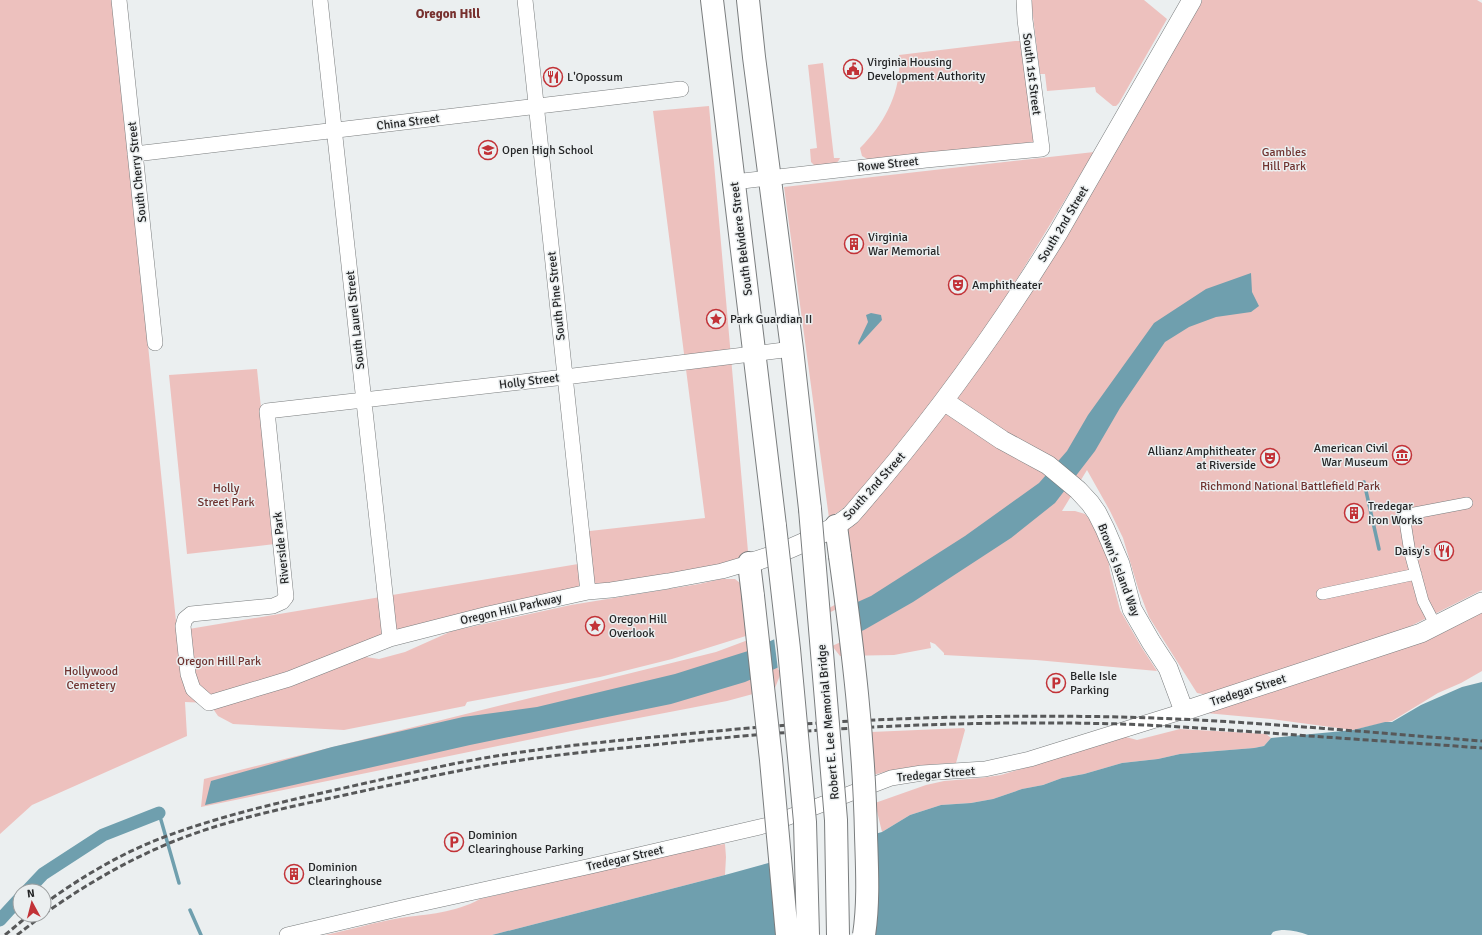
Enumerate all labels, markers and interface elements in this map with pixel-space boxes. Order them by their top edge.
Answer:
district label: Oregon Hill [416,6,480,22]
street label: South 1st Street [1019,32,1044,116]
place label: Virginia Housing Development Authority [867,55,986,84]
public building icon: Virginia Housing Development Authority [842,58,864,80]
restaurant icon: L'Opossum [542,66,564,88]
place label: L'Opossum [567,70,623,85]
street label: China Street [376,111,441,134]
street label: South Cherry Street [125,121,150,223]
school or university icon: Open High School [477,139,499,161]
place label: Open High School [502,143,594,158]
park label: Gambles Hill Park [1262,145,1306,174]
street label: Rowe Street [857,154,919,175]
street label: South Belvidere Street [727,181,756,297]
street label: South 2nd Street [1035,183,1092,265]
place label: Virginia War Memorial [868,230,940,259]
building icon: Virginia War Memorial [843,233,865,255]
street label: South Pine Street [544,251,569,341]
street label: South Laurel Street [343,270,368,370]
theatre icon: Amphitheater [947,274,969,296]
place label: Amphitheater [972,278,1043,293]
place icon: Park Guardian II [705,308,727,330]
place label: Park Guardian II [730,312,812,327]
street label: Holly Street [498,370,560,393]
place label: American Civil War Museum [1314,441,1388,470]
place label: Allianz Amphitheater at Riverside [1148,444,1257,473]
museum icon: American Civil War Museum [1391,444,1413,466]
theatre icon: Allianz Amphitheater at Riverside [1259,447,1281,469]
street label: South 2nd Street [840,449,909,523]
park label: Richmond National Battlefield Park [1200,479,1380,494]
park label: Holly Street Park [198,481,254,510]
place label: Tredegar Iron Works [1368,499,1423,528]
building icon: Tredegar Iron Works [1343,502,1365,524]
street label: Riverside Park [270,511,293,585]
street label: Brown's Island Way [1094,522,1143,619]
restaurant icon: Daisy's [1433,540,1455,562]
place label: Daisy's [1394,544,1430,559]
street label: Oregon Hill Parkway [459,590,564,628]
place label: Oregon Hill Overlook [609,612,668,641]
place icon: Oregon Hill Overlook [584,615,606,637]
street label: Robert E. Lee Memorial Bridge [814,644,843,800]
park label: Oregon Hill Park [177,654,261,669]
park label: Hollywood Cemetery [64,664,118,693]
place label: Belle Isle Parking [1070,669,1117,698]
street label: Tredegar Street [1208,671,1288,710]
parking icon: Belle Isle Parking [1045,672,1067,694]
street label: Tredegar Street [896,764,976,785]
place label: Dominion Clearinghouse Parking [468,828,584,857]
parking icon: Dominion Clearinghouse Parking [443,831,465,853]
street label: Tredegar Street [585,842,665,875]
place label: Dominion Clearinghouse [308,860,382,889]
building icon: Dominion Clearinghouse [283,863,305,885]
north arrow [12,883,52,923]
text: N [26,887,35,900]

